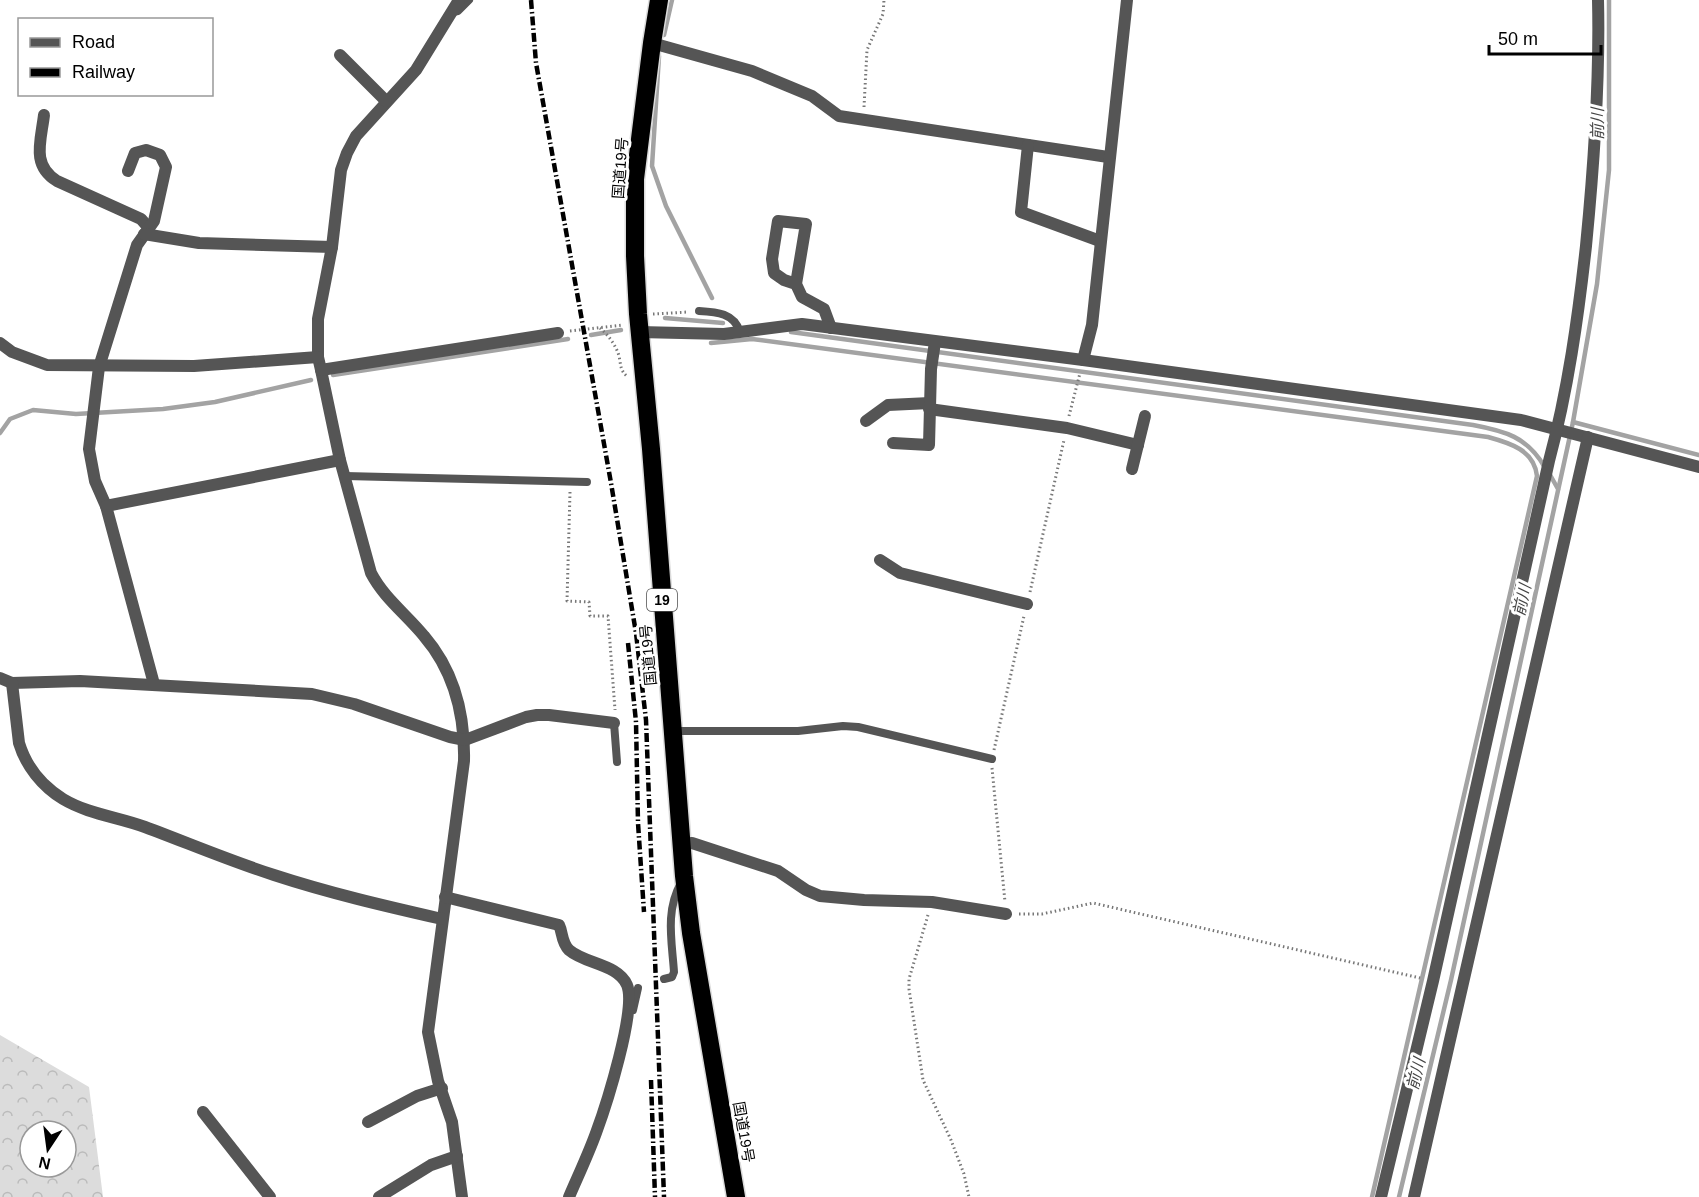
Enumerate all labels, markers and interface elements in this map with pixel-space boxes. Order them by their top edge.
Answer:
legend [18,18,213,96]
scale bar [1489,18,1602,56]
text: 50 m [1498,29,1538,49]
text: Road [72,32,115,52]
text: Railway [72,62,135,82]
water label: 前川 [1589,106,1606,140]
street label: 国道19号 [609,137,631,199]
water label: 前川 [1510,581,1534,617]
road number: 19 [647,589,677,611]
street label: 国道19号 [637,624,659,686]
water label: 前川 [1404,1054,1429,1092]
street label: 国道19号 [730,1100,758,1164]
north arrow [18,1119,78,1179]
text: N [37,1154,52,1173]

